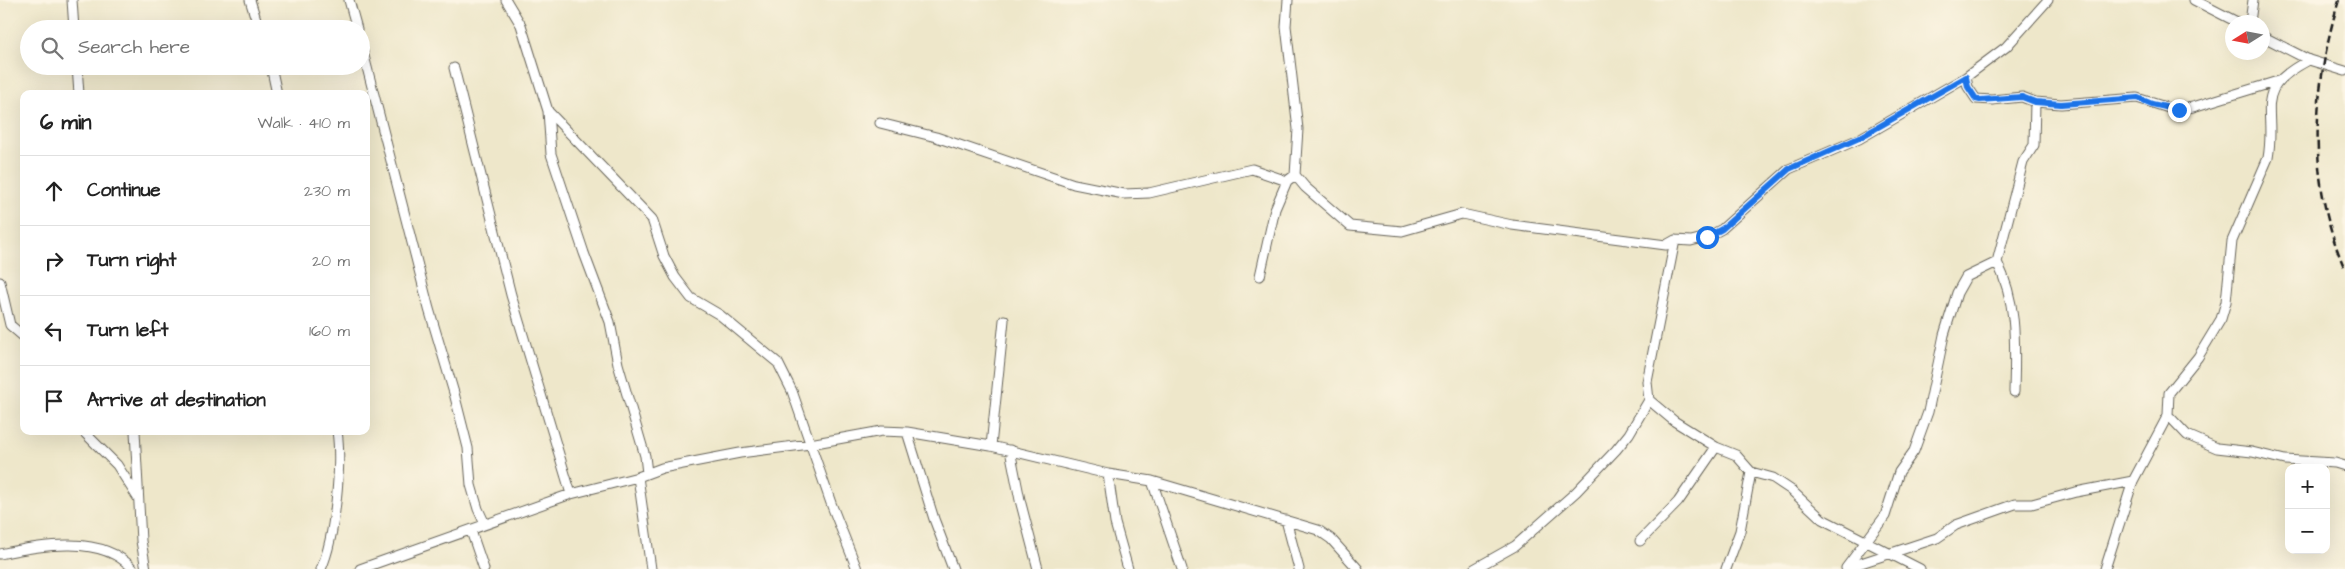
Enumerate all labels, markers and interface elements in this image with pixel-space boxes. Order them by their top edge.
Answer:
north arrow [2225,15,2270,60]
search box [20,20,370,75]
icon: search [38,34,66,62]
text: Search here [78,34,190,61]
route end [2168,99,2191,122]
text: 6 min [40,108,92,137]
text: Walk · 410 m [258,112,350,134]
icon: ahead [40,177,68,205]
text: Continue [87,177,161,204]
text: 230 m [304,180,350,202]
route start [1696,226,1719,249]
icon: right [40,247,68,275]
text: Turn right [87,247,176,274]
text: 20 m [312,250,350,272]
icon: left [40,317,68,345]
text: Turn left [87,317,168,344]
text: 160 m [309,320,350,342]
icon: arrive [40,387,68,415]
text: Arrive at destination [87,387,266,414]
map controls [2285,464,2330,554]
button: + [2285,464,2330,509]
button: − [2285,509,2330,554]

